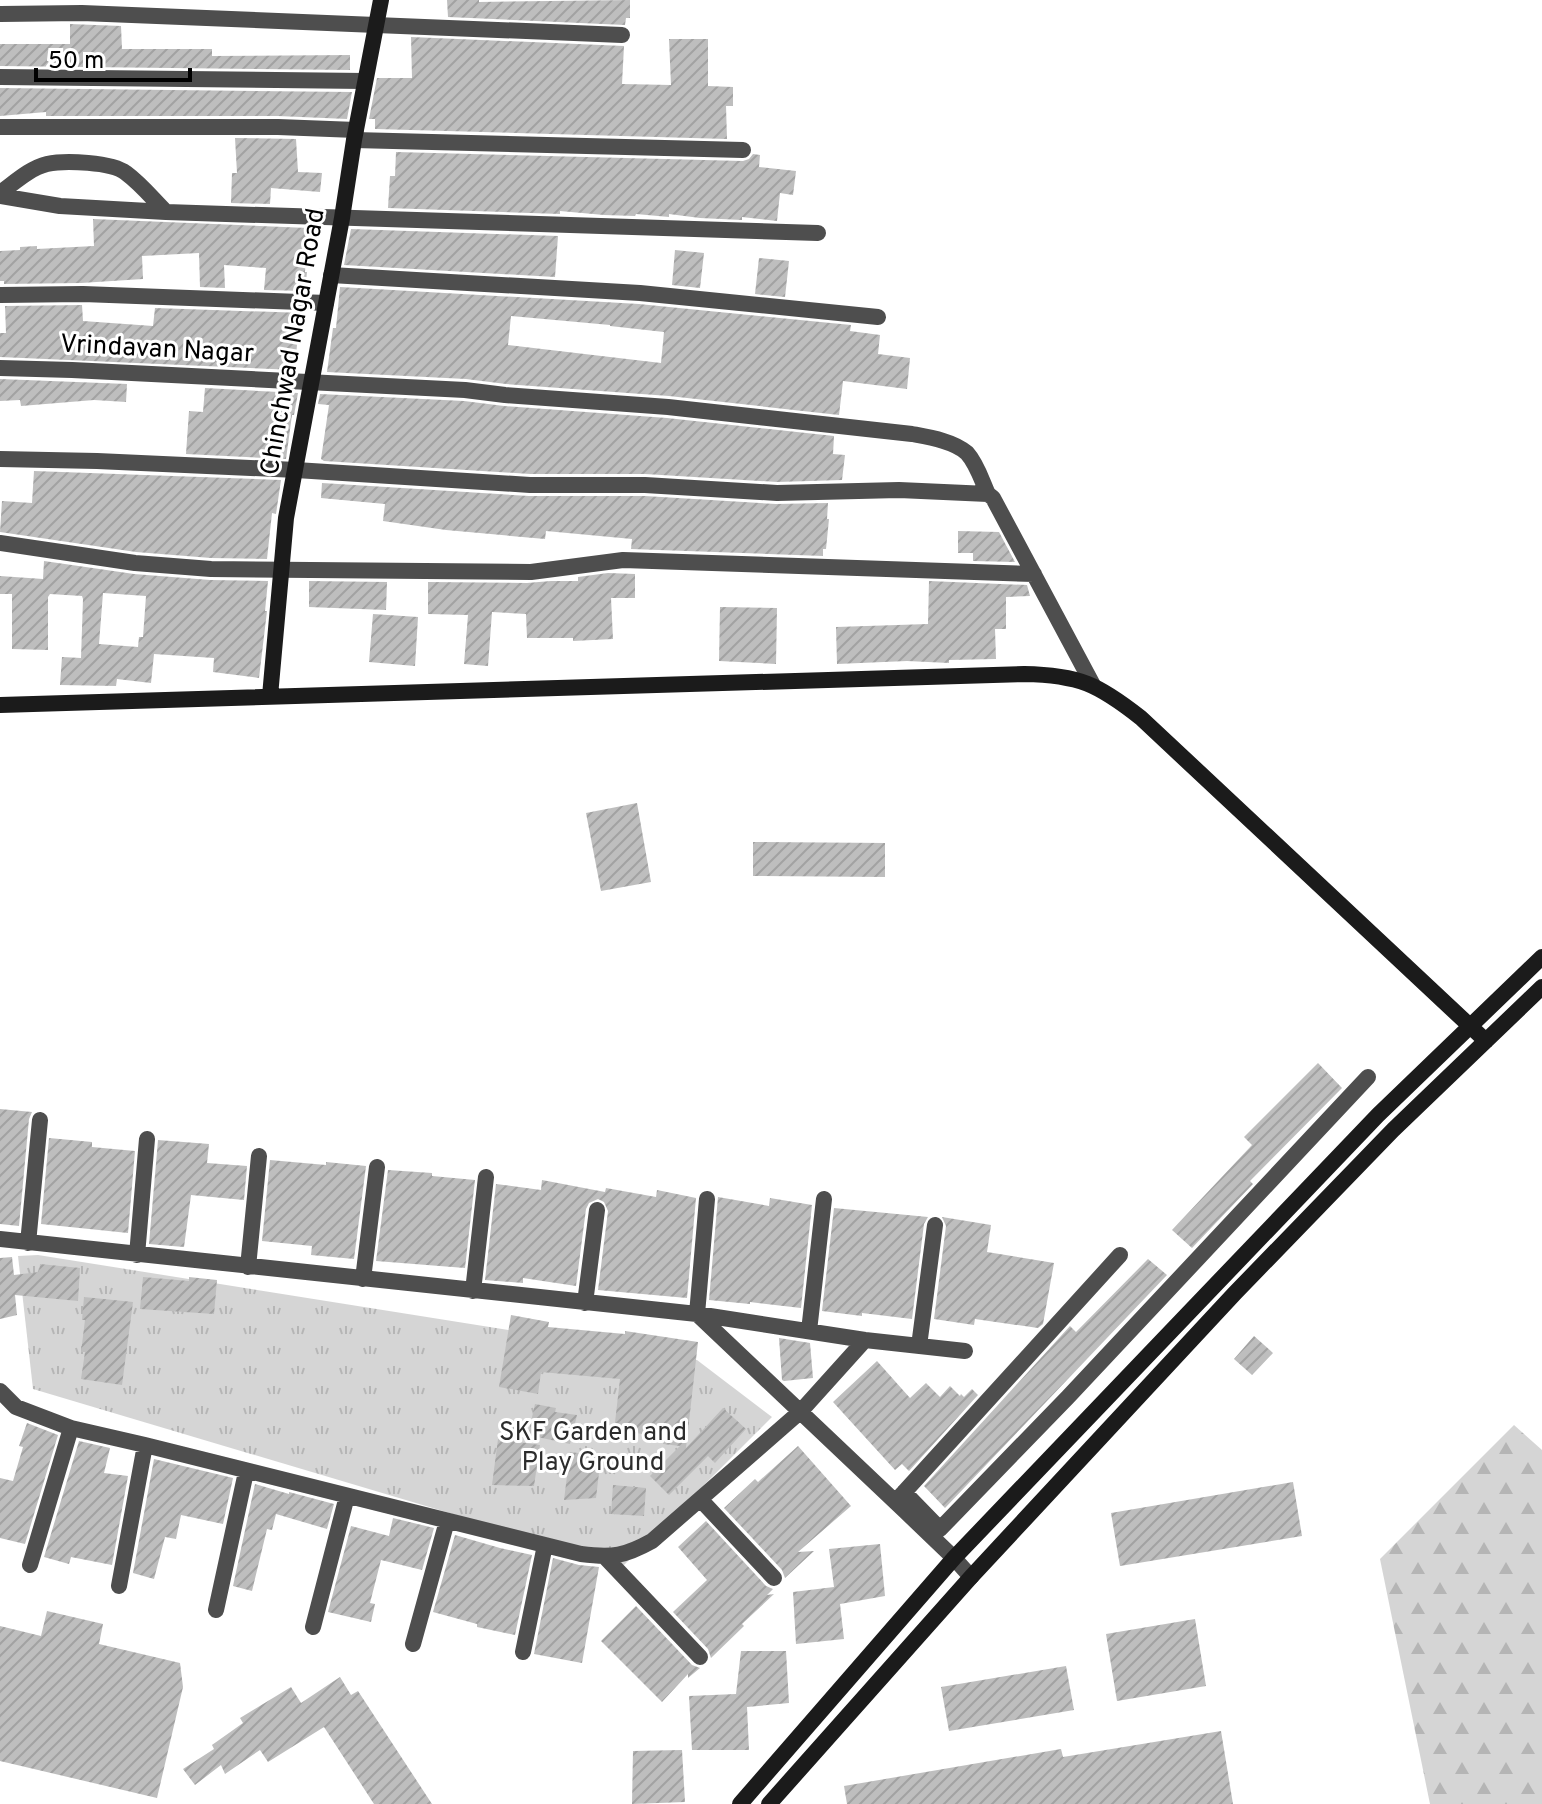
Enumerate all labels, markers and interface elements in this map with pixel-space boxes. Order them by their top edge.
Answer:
scale bar [36,32,190,82]
text: 50 m [48,47,104,77]
street label: Chinchwad Nagar Road [254,206,334,478]
street label: Vrindavan Nagar [59,328,255,372]
park label: SKF Garden and Play Ground [499,1417,687,1480]

